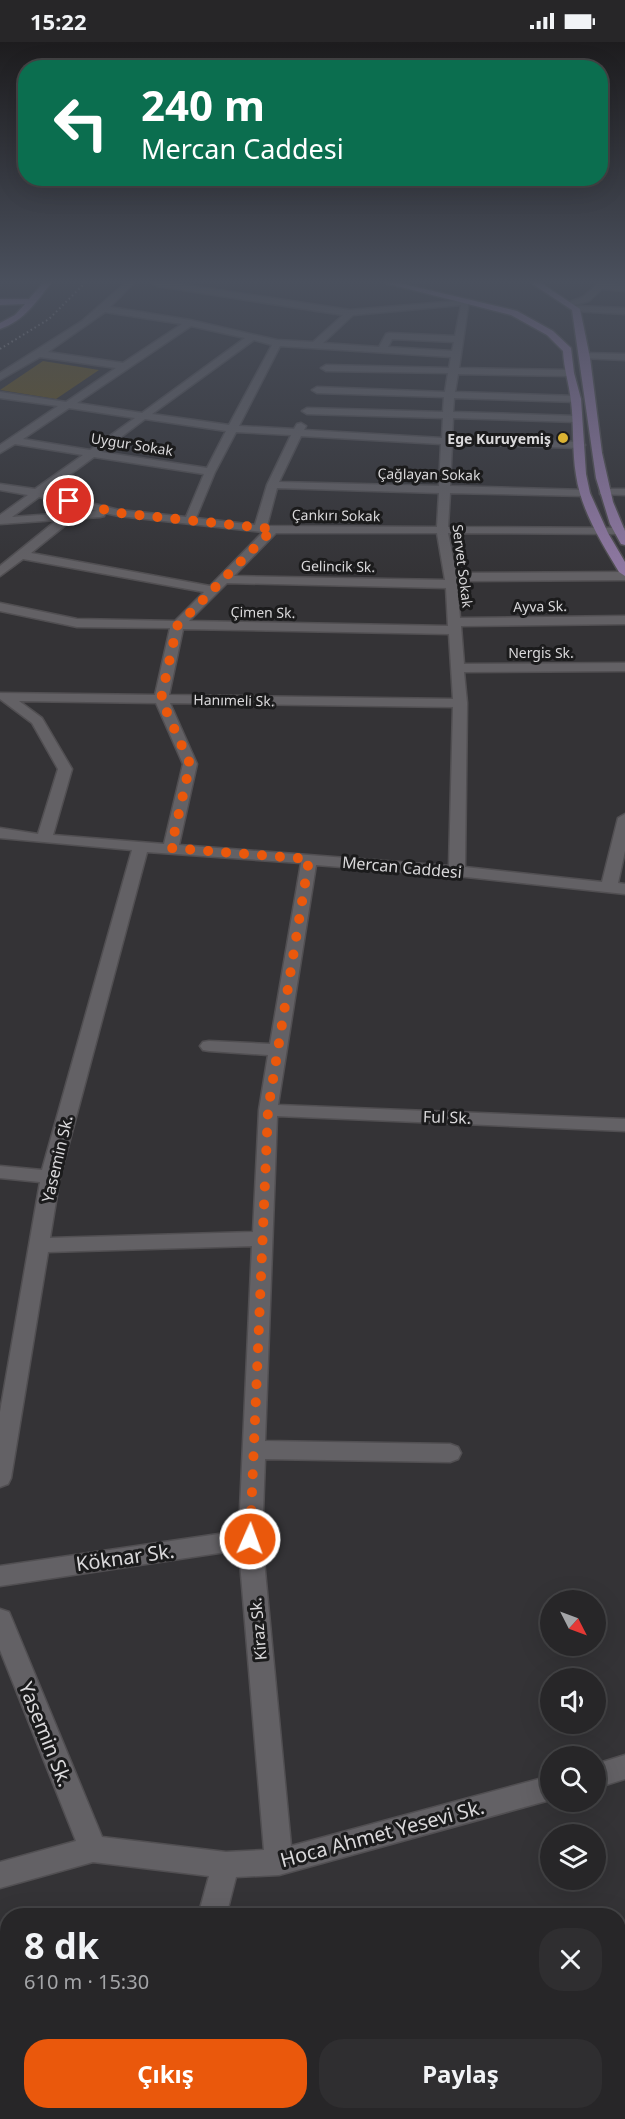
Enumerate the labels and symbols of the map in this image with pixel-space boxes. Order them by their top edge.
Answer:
street label: Uygur Sokak [90,428,175,460]
place label: Ege Kuruyemiş [447,429,551,448]
marker: Ege Kuruyemiş [556,431,570,445]
street label: Çağlayan Sokak [377,464,481,484]
pin [43,475,94,526]
street label: Çankırı Sokak [292,505,381,525]
street label: Servet Sokak [448,523,478,609]
street label: Gelincik Sk. [301,556,375,576]
street label: Ayva Sk. [513,596,567,616]
street label: Çimen Sk. [231,602,295,622]
street label: Nergis Sk. [508,643,574,662]
street label: Hanımeli Sk. [193,690,275,710]
street label: Mercan Caddesi [341,851,463,883]
street label: Ful Sk. [423,1105,471,1129]
street label: Yasemin Sk. [36,1113,78,1205]
position arrow [218,1507,282,1571]
street label: Köknar Sk. [74,1537,176,1577]
north arrow [540,1590,606,1656]
street label: Kiraz Sk. [244,1597,272,1661]
street label: Yasemin Sk. [13,1678,79,1790]
street label: Hoca Ahmet Yesevi Sk. [277,1793,487,1873]

